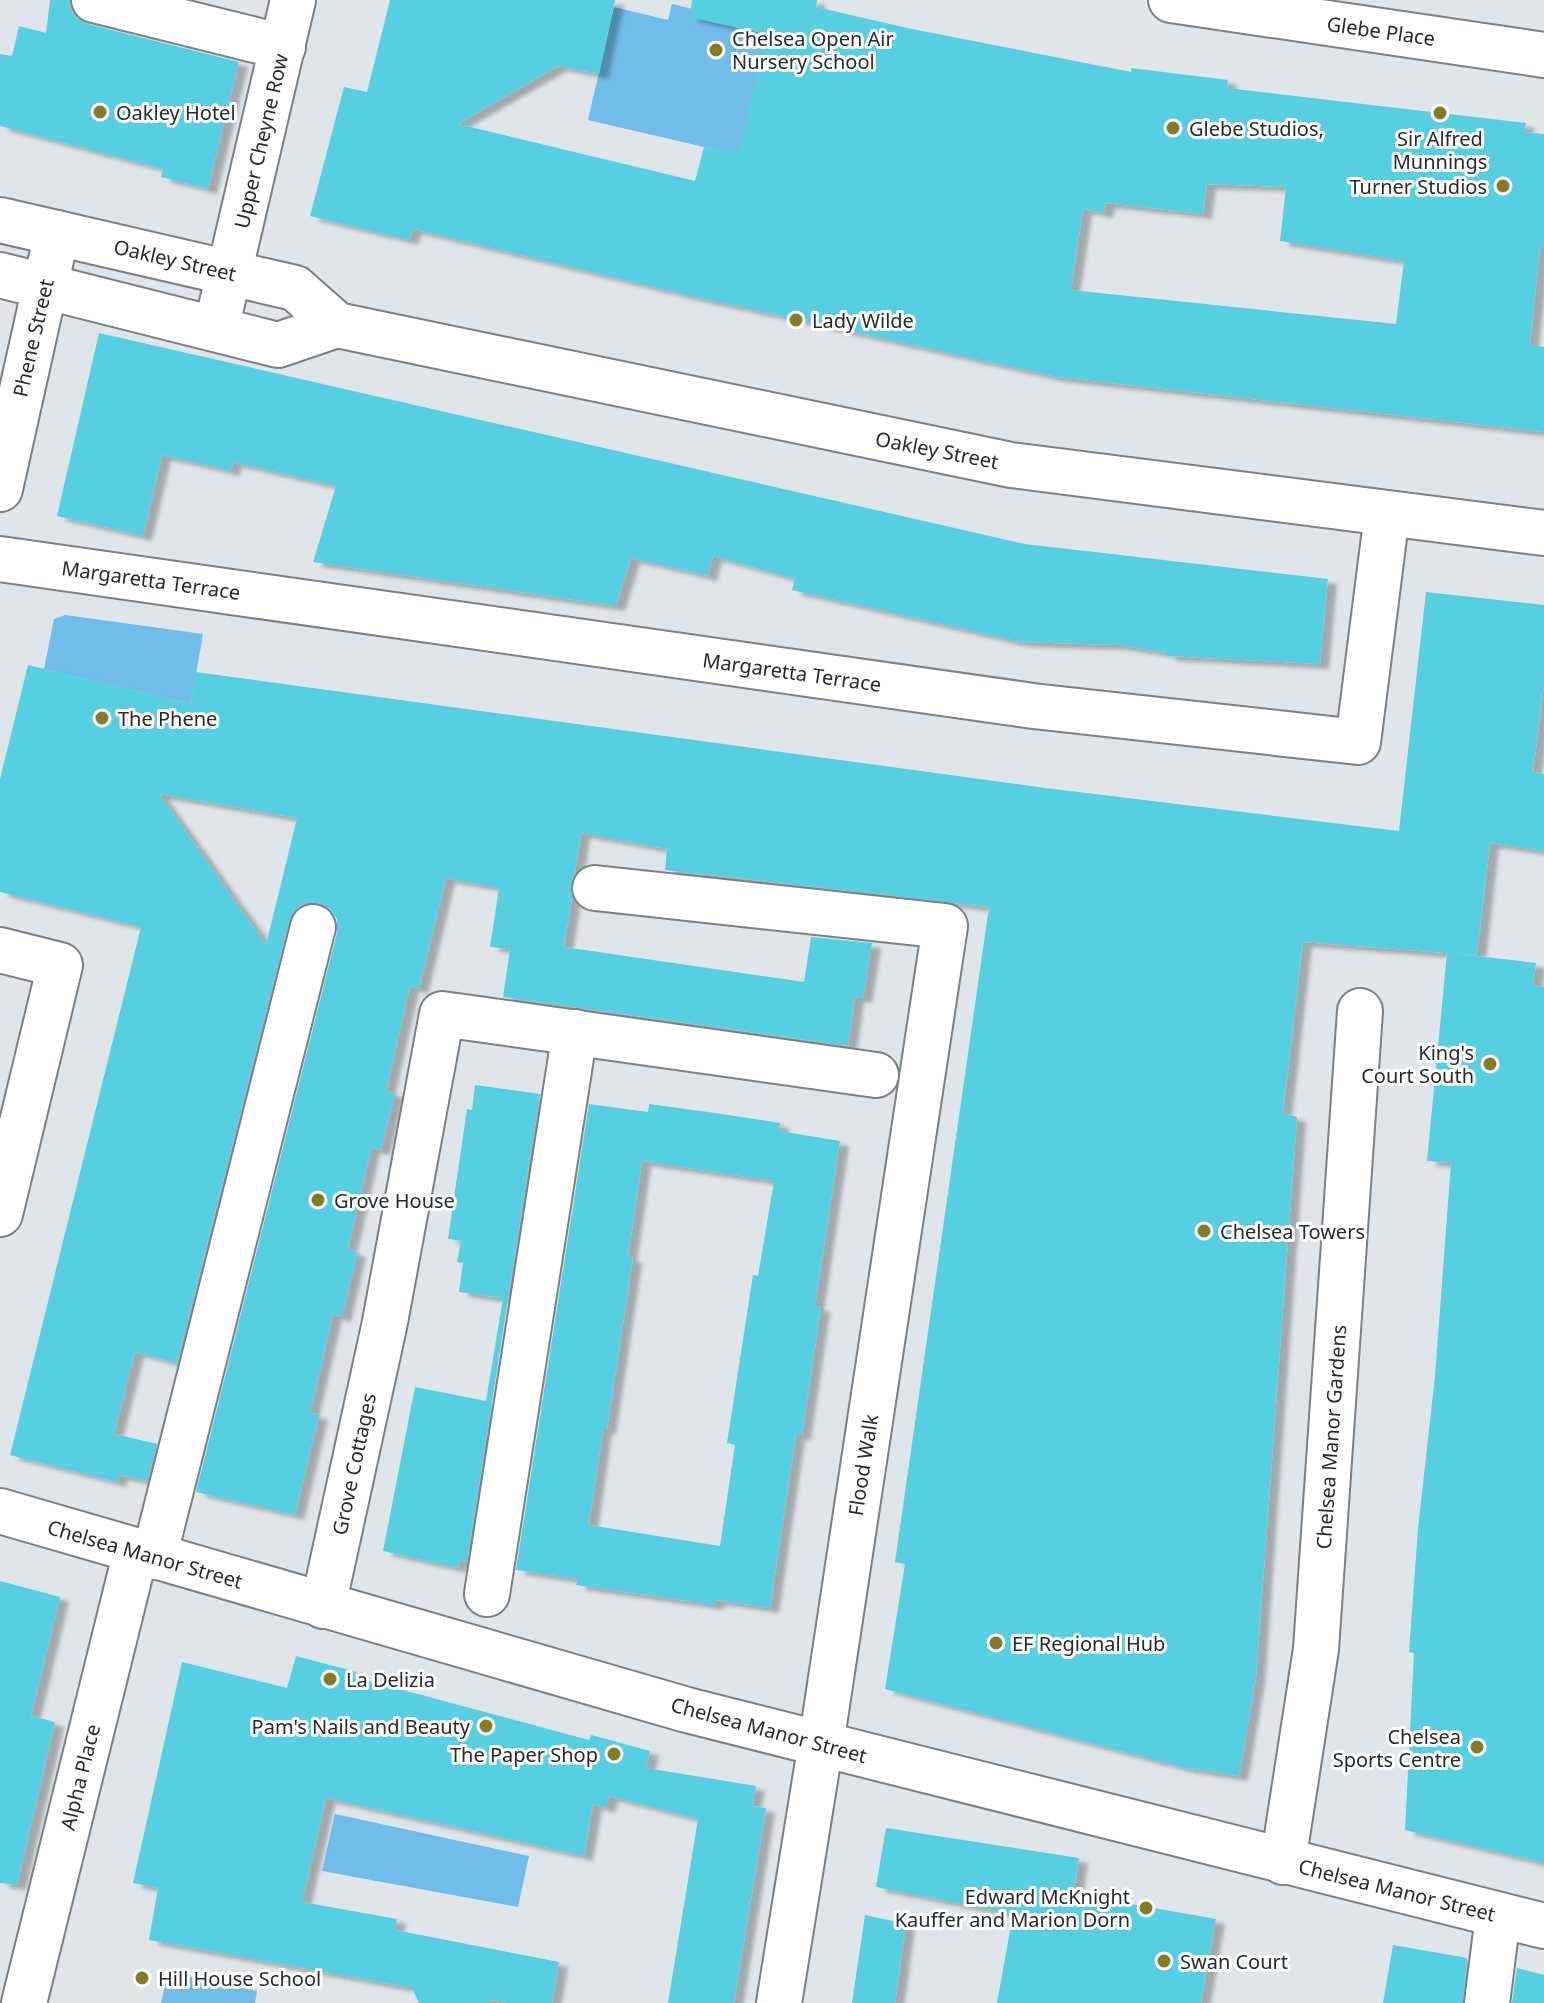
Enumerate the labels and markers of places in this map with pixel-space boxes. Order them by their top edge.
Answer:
place label: Chelsea Open Air Nursery School [732,25,894,75]
marker: Chelsea Open Air Nursery School [707,41,725,59]
place label: Oakley Hotel [116,99,236,126]
marker: Oakley Hotel [91,103,109,121]
marker: Sir Alfred Munnings [1431,104,1449,122]
place label: Glebe Studios, [1189,115,1324,142]
marker: Glebe Studios, [1164,119,1182,137]
place label: Sir Alfred Munnings [1393,125,1487,175]
place label: Turner Studios [1349,173,1487,200]
marker: Turner Studios [1494,177,1512,195]
place label: Lady Wilde [812,307,914,334]
marker: Lady Wilde [787,311,805,329]
place label: The Phene [118,705,217,732]
marker: The Phene [93,709,111,727]
place label: King's Court South [1361,1039,1474,1089]
marker: King's Court South [1481,1055,1499,1073]
place label: Grove House [334,1187,455,1214]
marker: Grove House [309,1191,327,1209]
place label: Chelsea Towers [1220,1218,1365,1245]
marker: Chelsea Towers [1195,1222,1213,1240]
place label: EF Regional Hub [1012,1630,1165,1657]
marker: EF Regional Hub [987,1634,1005,1652]
place label: La Delizia [346,1666,435,1693]
marker: La Delizia [321,1670,339,1688]
place label: Pam's Nails and Beauty [252,1713,471,1740]
marker: Pam's Nails and Beauty [477,1717,495,1735]
place label: Chelsea Sports Centre [1333,1723,1461,1773]
marker: Chelsea Sports Centre [1468,1738,1486,1756]
place label: The Paper Shop [450,1741,598,1768]
marker: The Paper Shop [605,1745,623,1763]
place label: Edward McKnight Kauffer and Marion Dorn [895,1883,1130,1933]
marker: Edward McKnight Kauffer and Marion Dorn [1137,1899,1155,1917]
place label: Swan Court [1180,1948,1288,1975]
marker: Swan Court [1155,1952,1173,1970]
place label: Hill House School [158,1965,321,1992]
marker: Hill House School [133,1969,151,1987]

